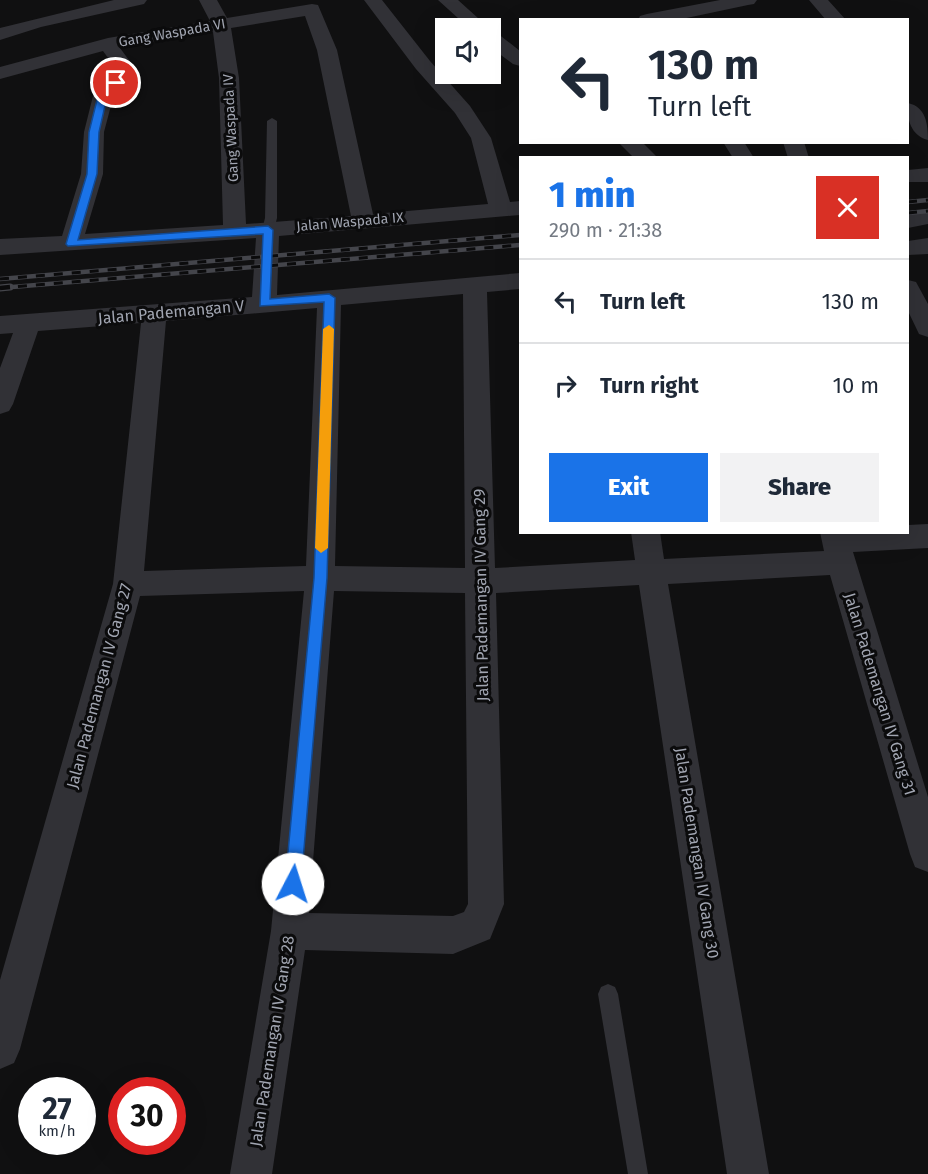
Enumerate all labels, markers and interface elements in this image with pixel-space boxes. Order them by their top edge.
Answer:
street label: Gang Waspada VI [117,15,227,51]
map controls [435,18,501,84]
button: sound [435,18,501,84]
text: 130 m [648,40,759,90]
icon: left [549,42,627,120]
pin [90,57,141,108]
icon: arrive [99,66,132,99]
street label: Gang Waspada IV [220,73,242,182]
text: Turn left [648,91,751,123]
text: 1 min [549,173,635,217]
button: close [816,176,879,239]
street label: Jalan Waspada IX [296,209,405,235]
text: 290 m · 21:38 [549,218,662,242]
icon: left [549,285,582,318]
text: Turn left [600,288,685,315]
text: 130 m [822,288,879,315]
street label: Jalan Pademangan V [97,296,245,328]
icon: right [549,369,582,402]
text: Turn right [600,372,699,399]
text: 10 m [833,372,879,399]
button: Exit [549,453,708,522]
button: Share [720,453,879,522]
street label: Jalan Pademangan IV Gang 29 [470,489,492,701]
street label: Jalan Pademangan IV Gang 27 [62,581,136,791]
street label: Jalan Pademangan IV Gang 31 [840,590,920,798]
street label: Jalan Pademangan IV Gang 30 [671,746,723,960]
position arrow [261,852,325,916]
street label: Jalan Pademangan IV Gang 28 [246,934,298,1148]
speed limit sign: 30 [108,1077,186,1155]
text: 27 [42,1091,72,1127]
text: km/h [38,1122,76,1140]

